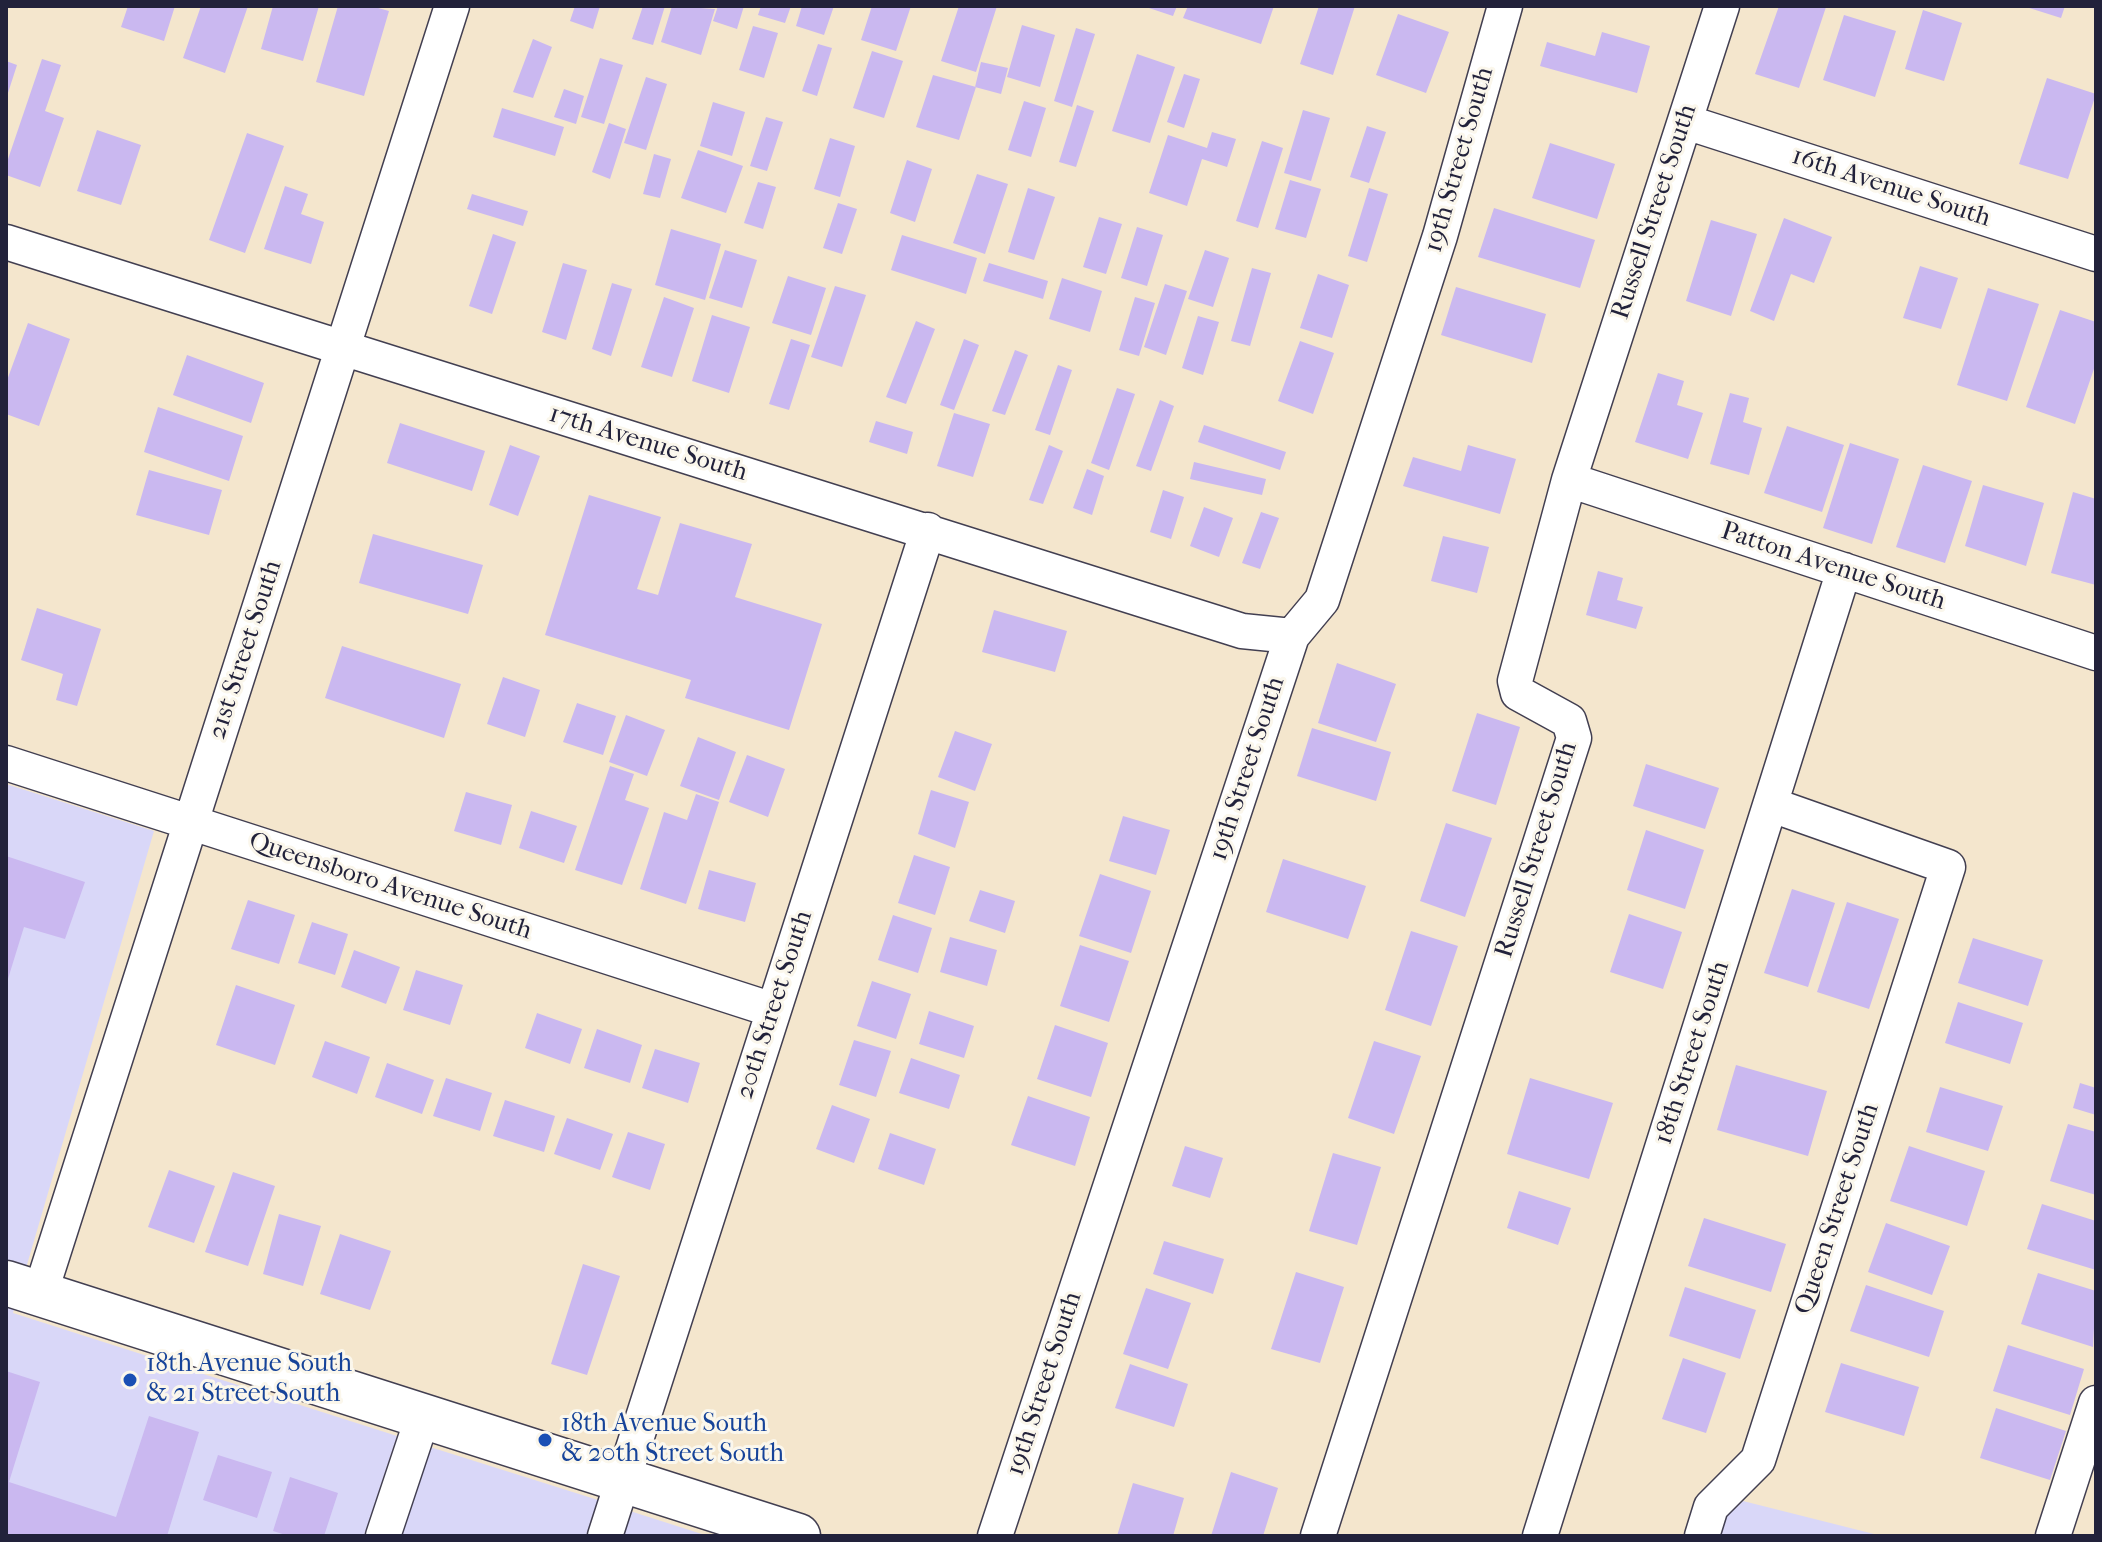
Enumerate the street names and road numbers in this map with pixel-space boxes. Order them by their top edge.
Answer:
street label: 19th Street South [1419,64,1501,256]
street label: Russell Street South [1606,101,1704,323]
street label: 16th Avenue South [1788,141,1994,235]
street label: 17th Avenue South [545,399,751,489]
street label: Patton Avenue South [1717,516,1949,618]
street label: 21st Street South [202,557,290,743]
street label: 19th Street South [1204,673,1292,865]
street label: Russell Street South [1489,738,1585,962]
street label: Queensboro Avenue South [245,826,535,948]
street label: 20th Street South [730,907,820,1103]
street label: 18th Street South [1649,957,1737,1149]
street label: Queen Street South [1789,1100,1887,1318]
street label: 19th Street South [1001,1288,1089,1480]

